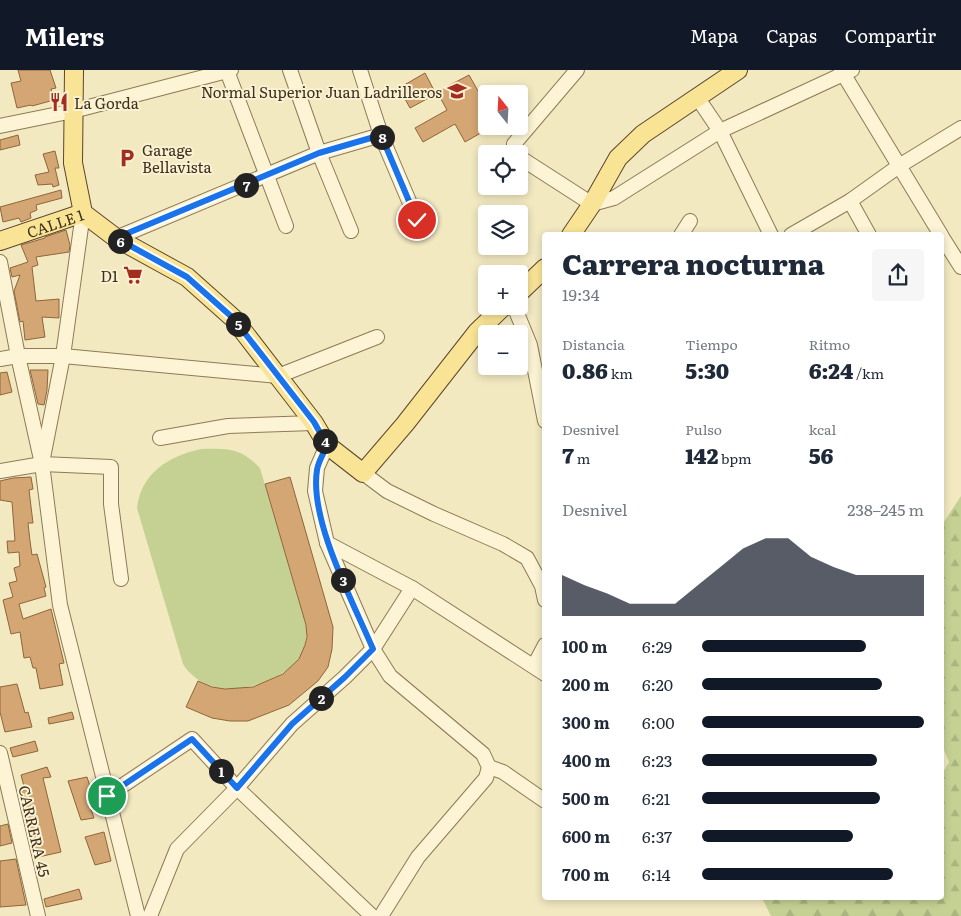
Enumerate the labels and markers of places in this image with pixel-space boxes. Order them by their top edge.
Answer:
place label: Normal Superior Juan Ladrilleros [201,80,442,103]
school or university icon: Normal Superior Juan Ladrilleros [446,80,468,102]
restaurant icon: La Gorda [48,91,70,113]
place label: La Gorda [74,91,140,114]
pin: 8 [370,124,394,150]
place label: Garage Bellavista [142,138,212,178]
parking icon: Garage Bellavista [116,147,138,169]
pin: 7 [234,172,258,198]
pin [396,199,438,241]
pin: 6 [108,228,132,254]
place label: D1 [100,264,118,287]
supermarket icon: D1 [122,264,144,286]
pin: 5 [226,312,250,336]
pin: 4 [312,428,338,454]
pin: 3 [330,568,356,592]
pin: 2 [308,686,334,710]
pin: 1 [208,758,234,784]
pin [86,775,128,817]

